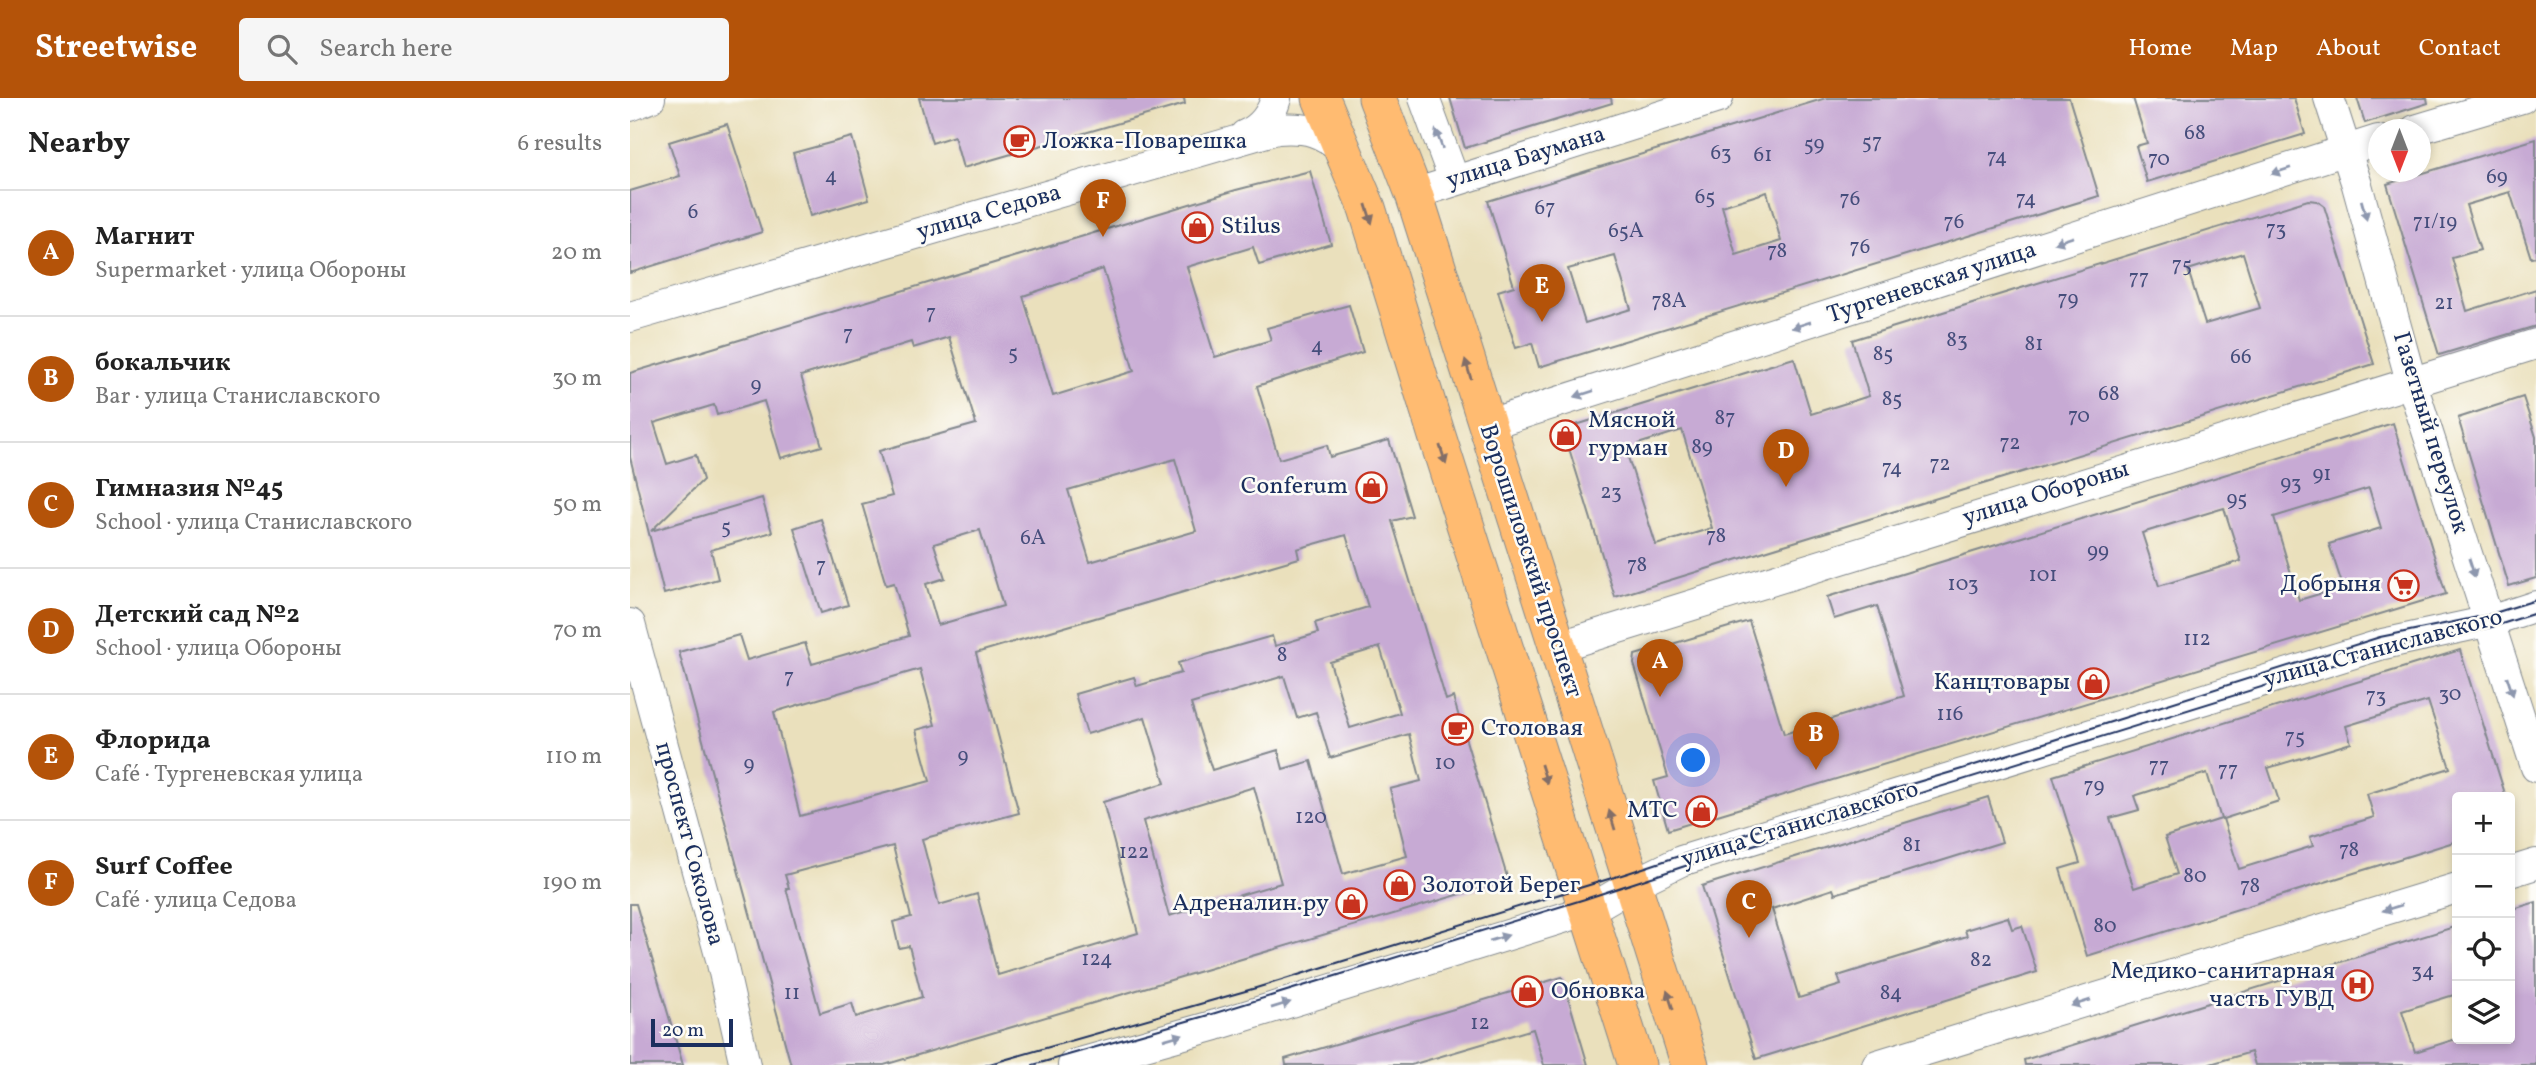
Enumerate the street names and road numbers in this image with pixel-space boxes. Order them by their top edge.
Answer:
street label: улица Баумана [1442,118,1610,198]
street label: улица Седова [913,176,1065,250]
street label: Тургеневская улица [1823,233,2041,333]
street label: Газетный переулок [2383,328,2477,538]
street label: Ворошиловский проспект [1470,420,1590,702]
street label: улица Обороны [1958,452,2134,536]
street label: улица Станиславского [2260,601,2506,697]
street label: проспект Соколова [645,738,733,950]
street label: улица Станиславского [1677,773,1923,877]

